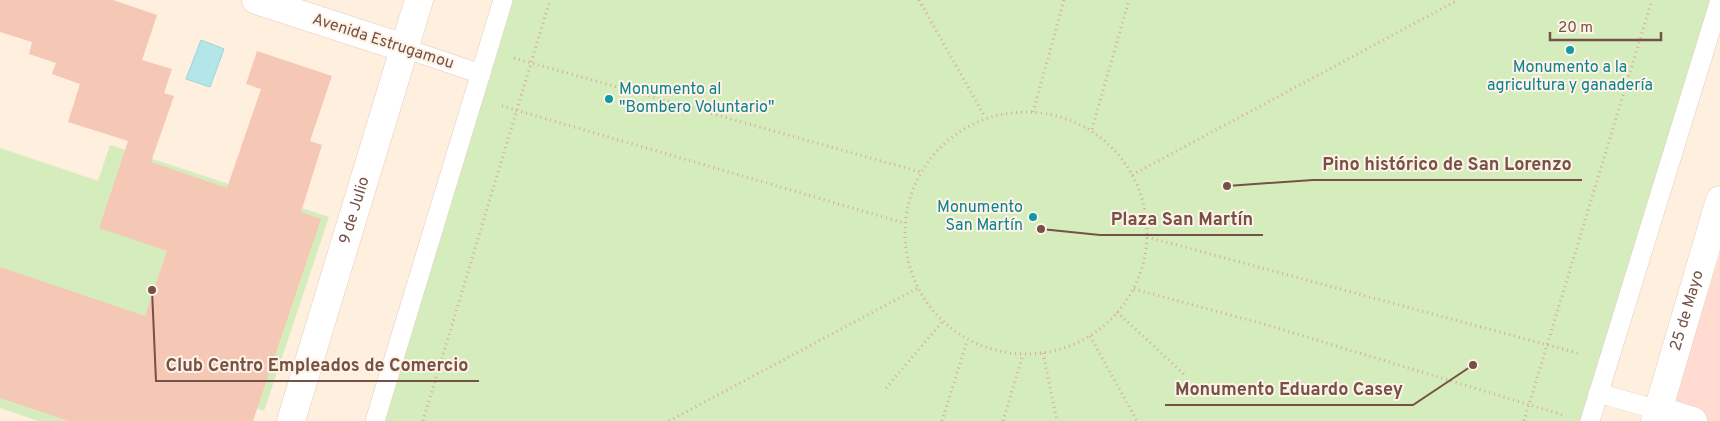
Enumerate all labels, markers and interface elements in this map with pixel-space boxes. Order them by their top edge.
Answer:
street label: Avenida Estrugamou [310,10,456,74]
scale bar [1550,10,1661,42]
text: 20 m [1558,19,1593,38]
marker: Monumento a la agricultura y ganadería [1564,44,1576,56]
place label: Monumento a la agricultura y ganadería [1487,58,1653,96]
place label: Monumento al "Bombero Voluntario" [619,80,774,118]
marker: Monumento al "Bombero Voluntario" [603,93,615,105]
callout: Pino histórico de San Lorenzo [1313,147,1582,180]
text: Pino histórico de San Lorenzo [1322,154,1572,177]
street label: 9 de Julio [335,174,375,247]
place label: Monumento San Martín [937,198,1023,236]
callout: Plaza San Martín [1100,202,1263,235]
text: Plaza San Martín [1111,209,1253,232]
marker: Monumento San Martín [1027,211,1039,223]
street label: 25 de Mayo [1666,268,1709,353]
callout: Club Centro Empleados de Comercio [156,348,479,381]
text: Club Centro Empleados de Comercio [165,355,469,378]
callout: Monumento Eduardo Casey [1165,372,1413,405]
text: Monumento Eduardo Casey [1175,379,1403,402]

